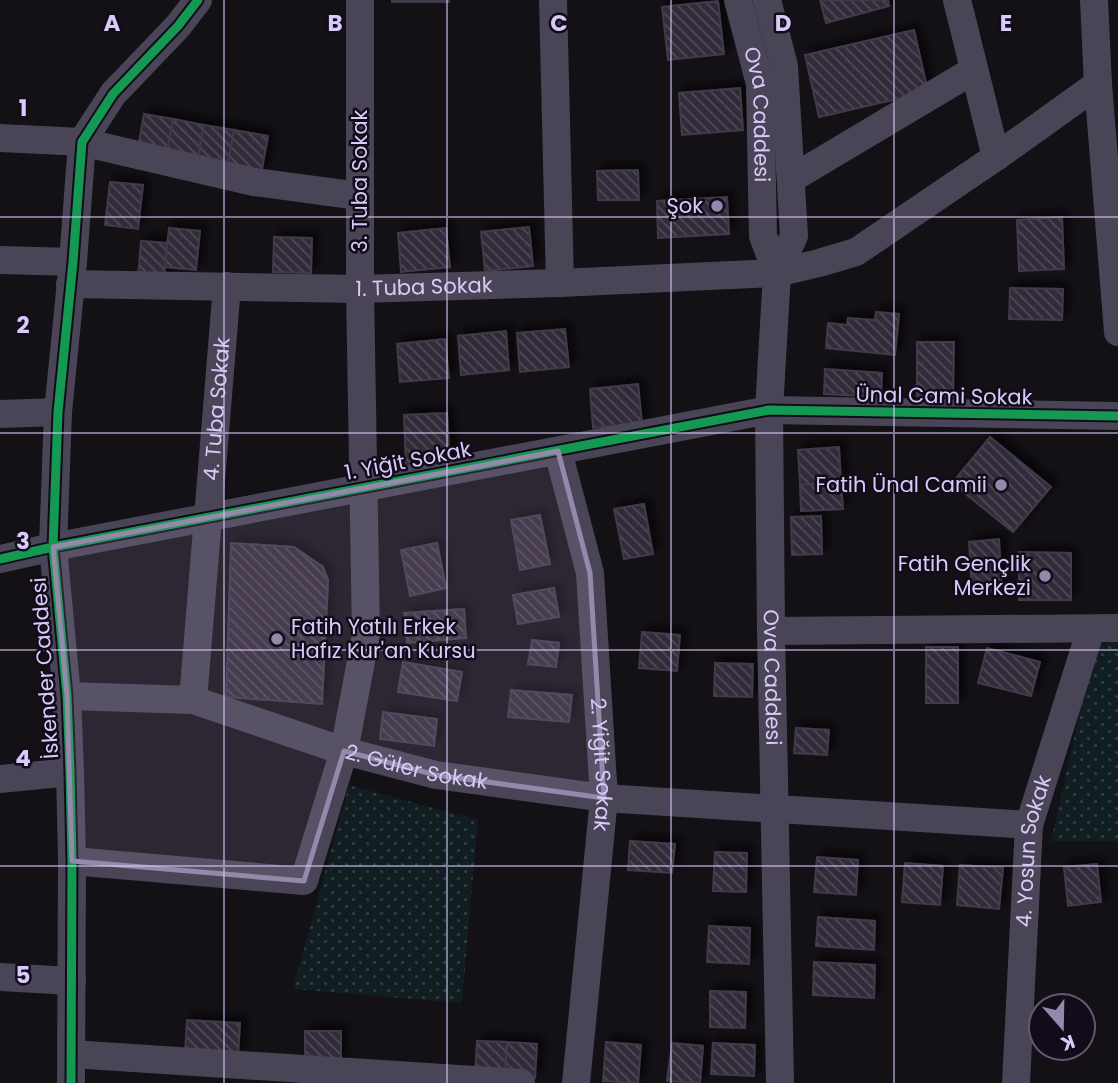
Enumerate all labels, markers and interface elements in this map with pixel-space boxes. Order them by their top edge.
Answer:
text: A [104,7,121,39]
text: B [327,7,343,39]
text: C [550,7,568,39]
text: D [775,7,791,39]
text: E [1000,7,1012,39]
street label: Ova Caddesi [737,44,777,182]
text: 1 [19,92,27,124]
street label: 3. Tuba Sokak [345,109,374,252]
place label: Şok [666,191,703,220]
marker: Şok [709,198,725,214]
street label: 1. Tuba Sokak [355,270,493,303]
text: 2 [16,309,30,341]
street label: 4. Tuba Sokak [196,336,237,482]
street label: Ünal Cami Sokak [855,379,1033,412]
street label: 1. Yiğit Sokak [342,434,474,487]
place label: Fatih Ünal Camii [815,470,987,499]
marker: Fatih Ünal Camii [993,477,1009,493]
text: 3 [16,525,30,557]
place label: Fatih Gençlik Merkezi [898,549,1031,602]
marker: Fatih Gençlik Merkezi [1037,568,1053,584]
street label: İskender Caddesi [24,576,65,760]
street label: Ova Caddesi [757,609,788,746]
place label: Fatih Yatılı Erkek Hafız Kur'an Kursu [291,612,476,665]
marker: Fatih Yatılı Erkek Hafız Kur'an Kursu [269,631,285,647]
street label: 2. Yiğit Sokak [584,697,619,833]
street label: 2. Güler Sokak [342,737,490,796]
text: 4 [15,742,31,774]
street label: 4. Yosun Sokak [1009,771,1058,928]
text: 5 [16,959,30,991]
north arrow [1027,992,1097,1062]
text: K [1057,1028,1078,1057]

